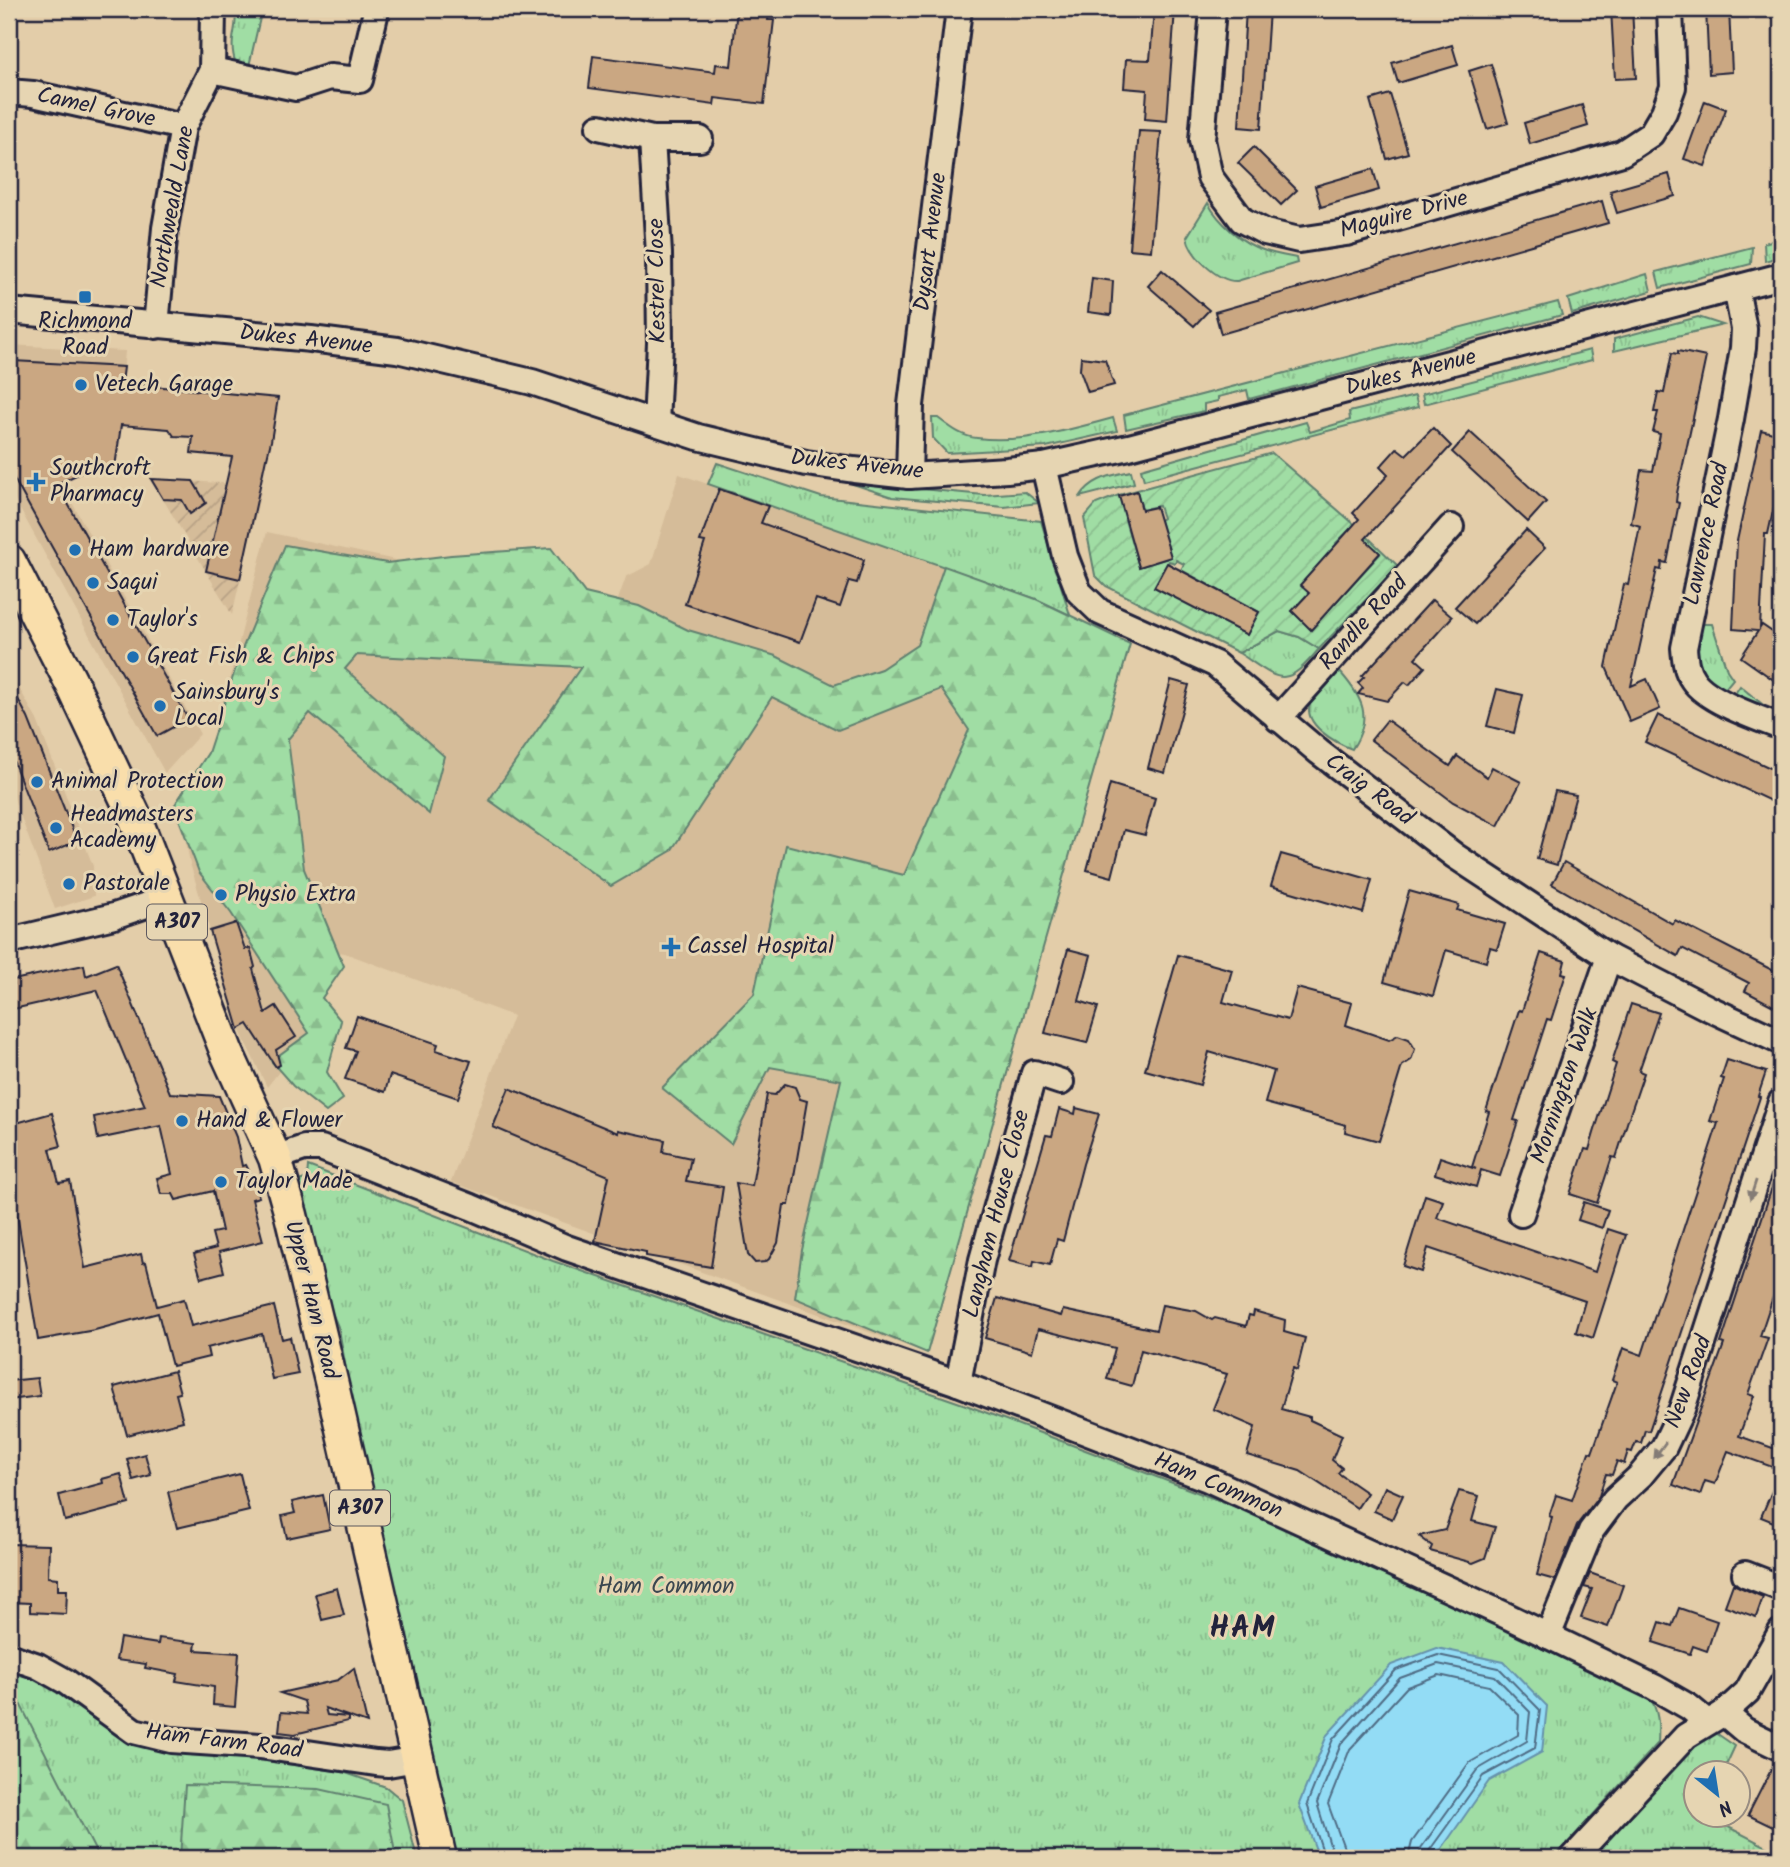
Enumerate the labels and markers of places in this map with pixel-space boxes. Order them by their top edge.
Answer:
marker: Richmond Road [77,289,93,305]
place label: Richmond Road [38,304,132,366]
place label: Vetech Garage [95,367,233,403]
marker: Vetech Garage [73,377,89,393]
place label: Southcroft Pharmacy [50,451,152,513]
marker: Southcroft Pharmacy [28,474,44,490]
place label: Ham hardware [89,532,229,568]
marker: Ham hardware [67,542,83,558]
place label: Saqui [107,565,159,601]
marker: Saqui [85,575,101,591]
place label: Taylor's [127,602,198,638]
marker: Taylor's [105,612,121,628]
place label: Great Fish & Chips [147,639,335,675]
marker: Great Fish & Chips [125,649,141,665]
place label: Sainsbury's Local [174,675,279,737]
marker: Sainsbury's Local [152,698,168,714]
place label: Animal Protection [51,764,224,800]
marker: Animal Protection [29,774,45,790]
place label: Headmasters Academy [70,797,194,859]
marker: Headmasters Academy [48,820,64,836]
place label: Pastorale [83,866,170,902]
marker: Pastorale [61,876,77,892]
place label: Physio Extra [235,877,356,913]
marker: Physio Extra [213,887,229,903]
place label: Cassel Hospital [687,929,834,965]
marker: Cassel Hospital [661,937,681,957]
place label: Hand & Flower [196,1103,343,1139]
marker: Hand & Flower [174,1113,190,1129]
place label: Taylor Made [235,1164,353,1200]
marker: Taylor Made [213,1174,229,1190]

